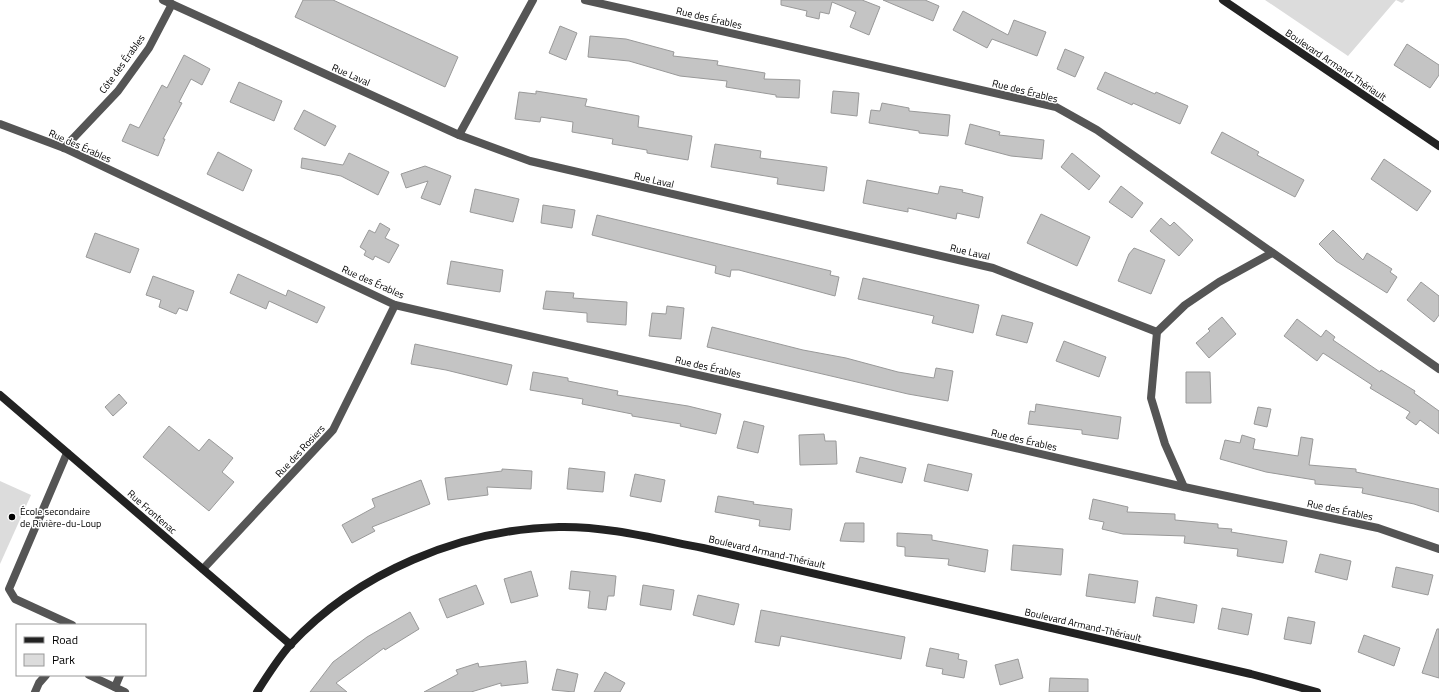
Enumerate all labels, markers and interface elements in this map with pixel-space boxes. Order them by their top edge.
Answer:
street label: Rue des Érables [675,3,744,33]
street label: Boulevard Armand-Thériault [1282,25,1390,105]
street label: Côte des Érables [95,31,149,97]
street label: Rue Laval [329,60,373,90]
street label: Rue des Érables [991,76,1060,106]
street label: Rue des Érables [46,125,114,167]
street label: Rue Laval [633,168,675,192]
street label: Rue Laval [949,240,991,264]
street label: Rue des Érables [339,261,407,303]
street label: Rue des Érables [674,352,743,382]
street label: Rue des Rosiers [272,421,329,481]
street label: Rue des Érables [990,425,1059,455]
street label: Rue Frontenac [124,486,180,538]
street label: Rue des Érables [1306,496,1375,524]
place label: École secondaire de Rivière-du-Loup [20,504,101,531]
marker: École secondaire de Rivière-du-Loup [7,512,17,522]
street label: Boulevard Armand-Thériault [707,531,827,573]
street label: Boulevard Armand-Thériault [1023,604,1143,646]
legend [16,624,146,676]
text: Road [52,630,78,649]
text: Park [52,650,75,669]

